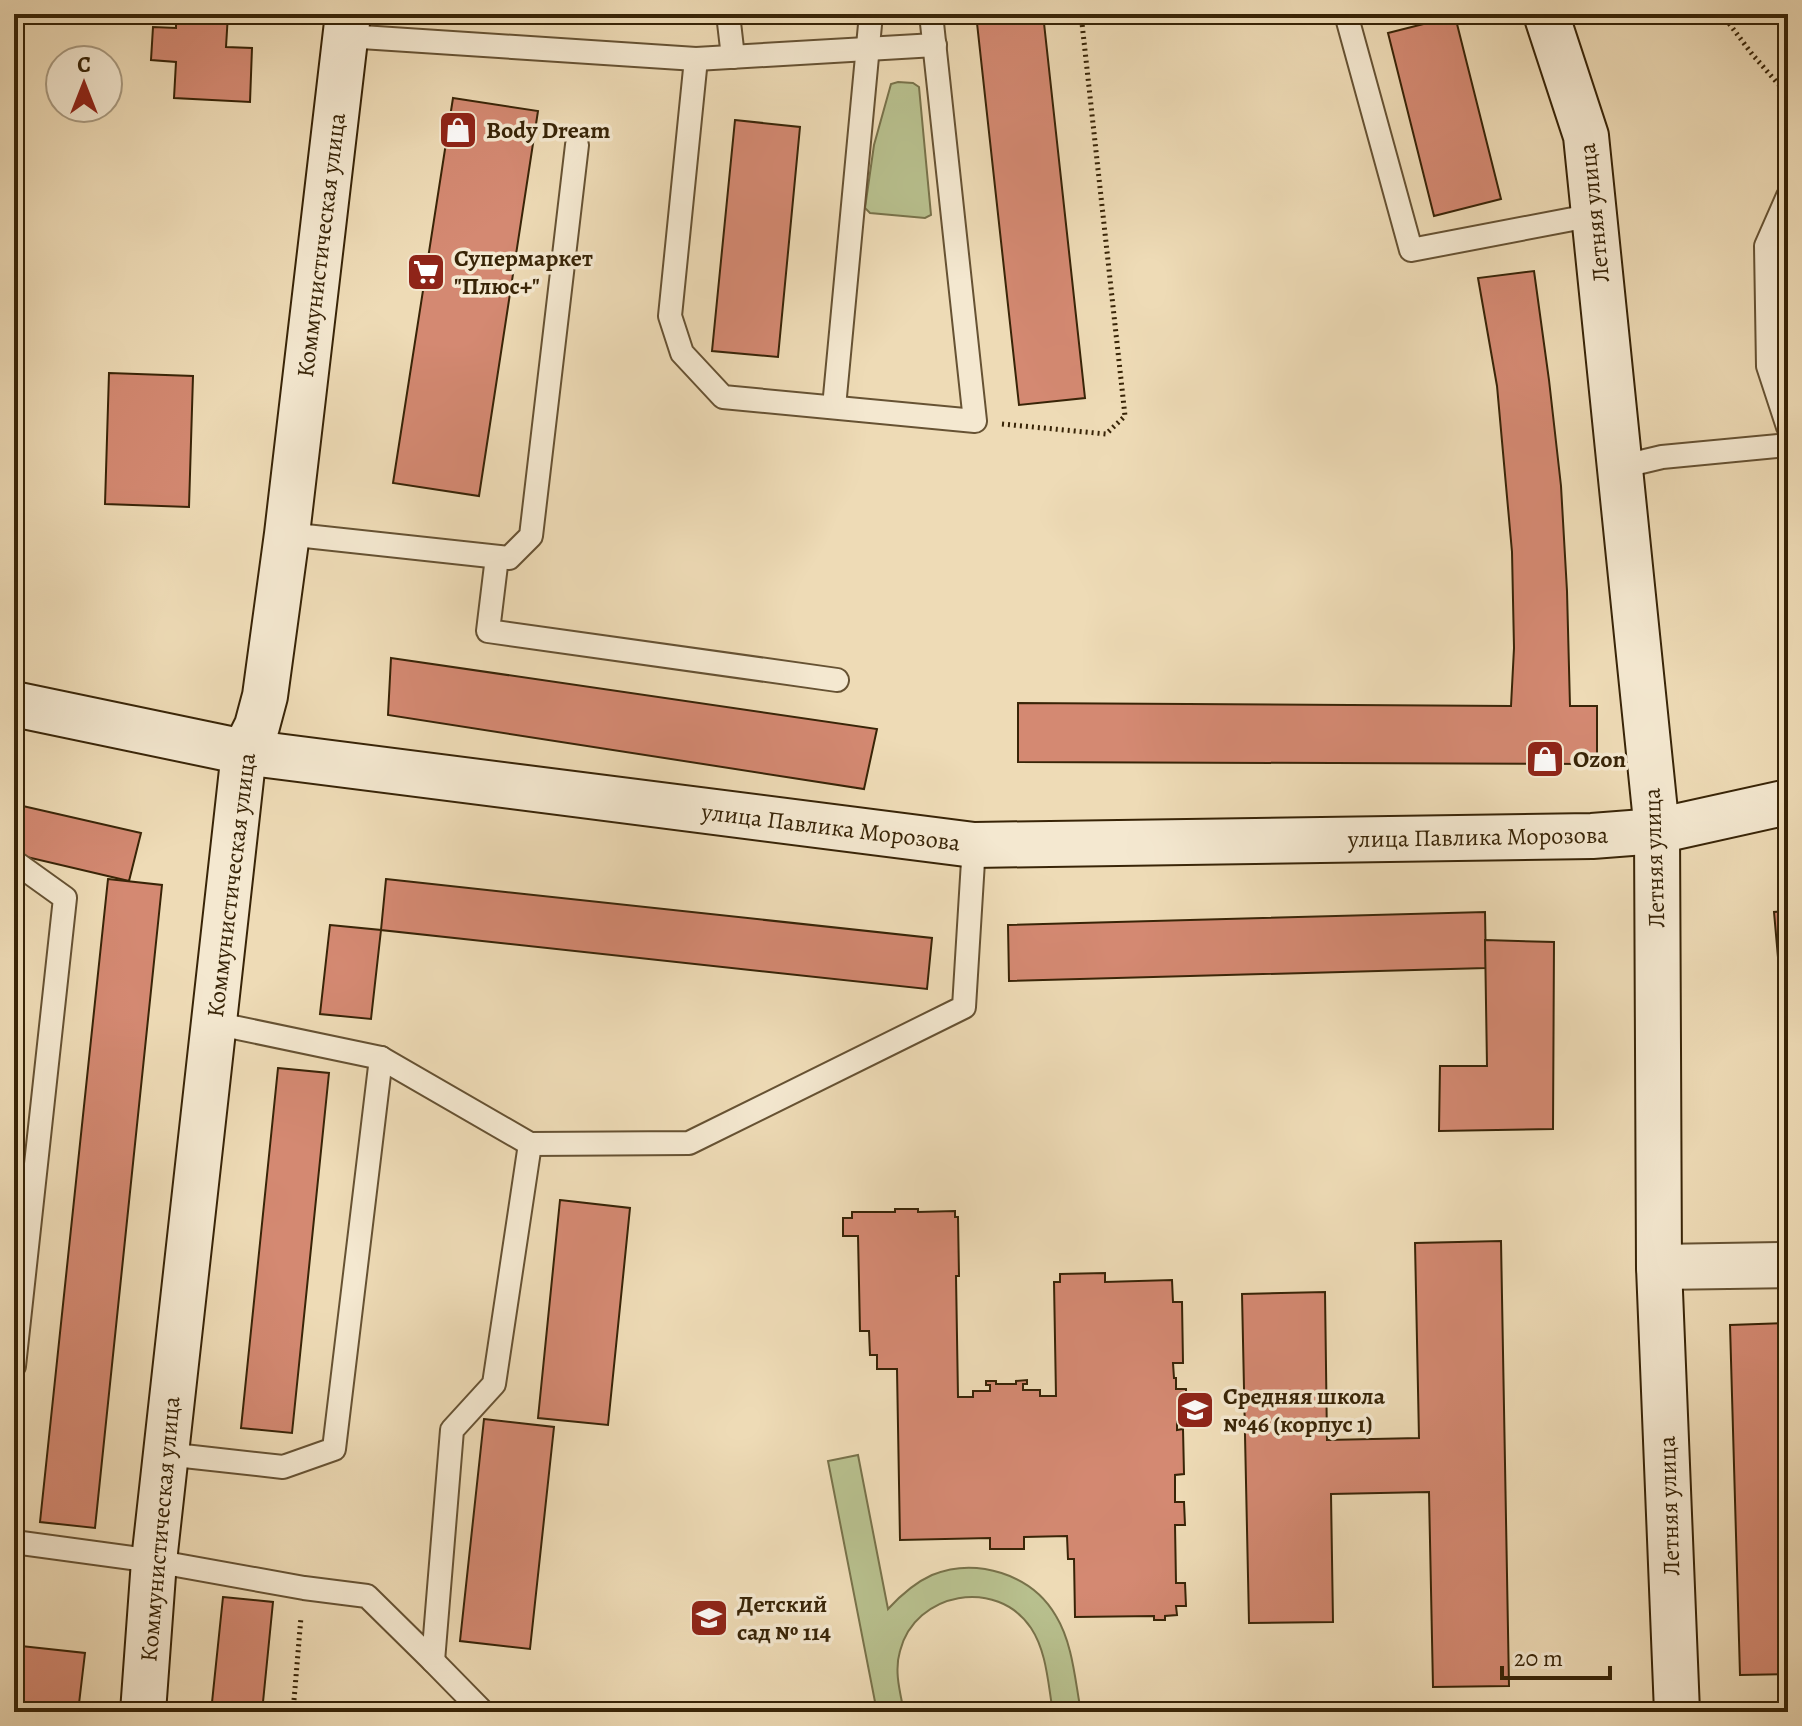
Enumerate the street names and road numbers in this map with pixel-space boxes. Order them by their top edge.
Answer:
street label: Коммунистическая улица [289,111,353,379]
street label: Летняя улица [1571,142,1617,284]
street label: Коммунистическая улица [199,751,263,1019]
street label: Летняя улица [1636,788,1672,928]
street label: улица Павлика Морозова [699,795,962,859]
street label: улица Павлика Морозова [1346,819,1609,855]
street label: Коммунистическая улица [132,1395,188,1663]
street label: Летняя улица [1651,1436,1687,1576]

